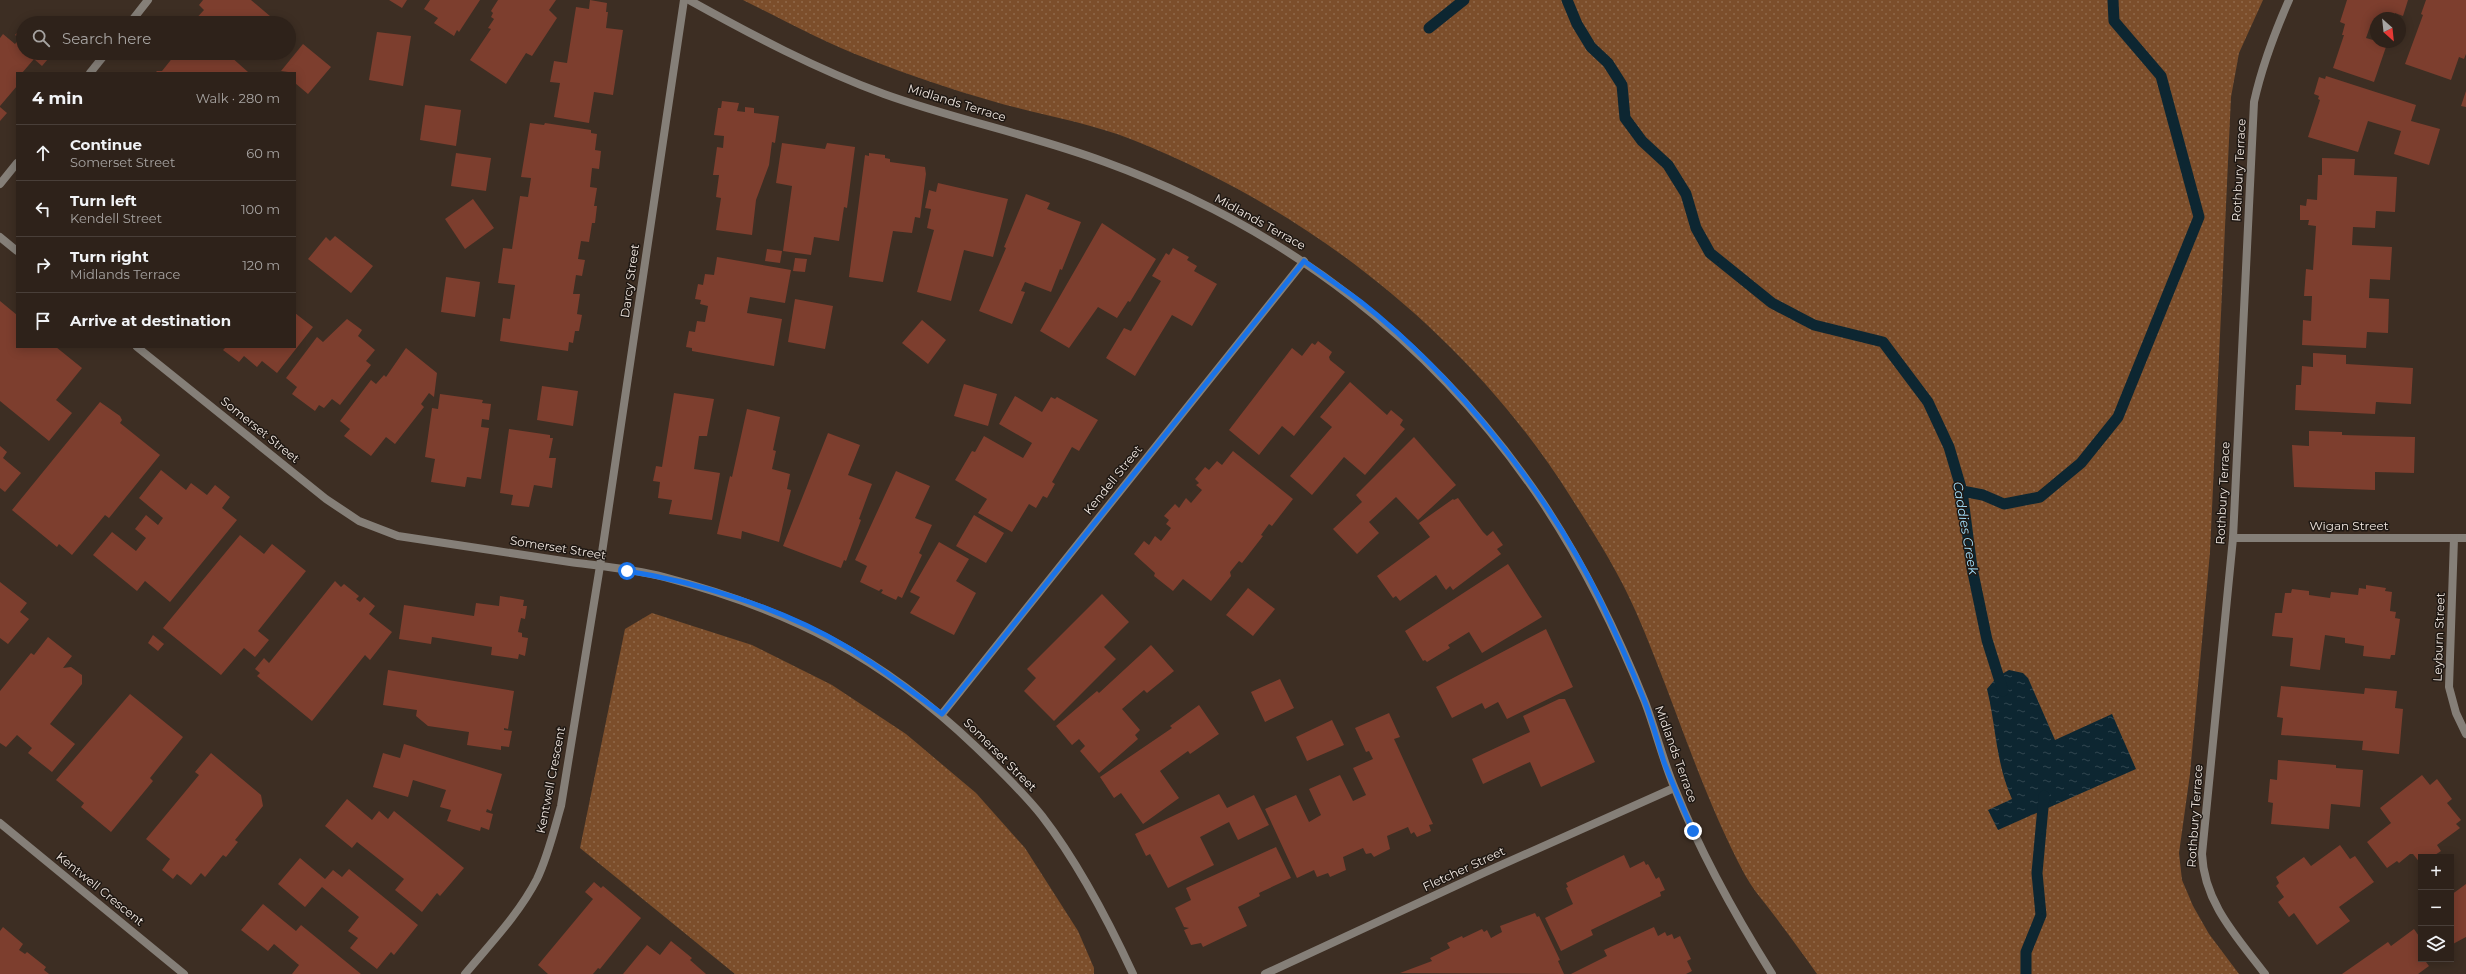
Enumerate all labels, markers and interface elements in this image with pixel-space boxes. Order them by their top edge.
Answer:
north arrow [2370,12,2406,48]
search box [16,16,296,60]
icon: search [30,27,52,49]
text: Search here [62,29,151,48]
street label: Midlands Terrace [906,80,1008,125]
text: 4 min [32,88,83,108]
text: Walk · 280 m [196,90,280,106]
street label: Rothbury Terrace [2228,118,2249,222]
text: Continue [70,135,142,154]
icon: ahead [32,142,54,164]
text: 60 m [246,145,280,161]
text: Somerset Street [70,154,175,170]
street label: Midlands Terrace [1212,190,1308,253]
text: Turn left [70,191,137,210]
icon: left [32,198,54,220]
text: 100 m [241,201,280,217]
text: Kendell Street [70,210,162,226]
street label: Darcy Street [617,243,642,319]
text: Turn right [70,247,149,266]
icon: right [32,254,54,276]
text: 120 m [242,257,280,273]
text: Midlands Terrace [70,266,180,282]
icon: arrive [32,310,54,332]
text: Arrive at destination [70,311,231,330]
street label: Somerset Street [218,393,303,466]
street label: Rothbury Terrace [2212,441,2233,545]
street label: Kendell Street [1080,442,1145,517]
water label: Caddies Creek [1950,480,1982,577]
street label: Wigan Street [2309,518,2389,533]
street label: Somerset Street [509,533,607,563]
route start [618,562,636,580]
street label: Leyburn Street [2429,592,2448,682]
street label: Midlands Terrace [1652,703,1701,804]
street label: Somerset Street [961,715,1040,794]
street label: Kentwell Crescent [533,725,568,835]
street label: Rothbury Terrace [2183,764,2206,868]
route end [1684,822,1702,840]
street label: Fletcher Street [1420,843,1507,894]
street label: Kentwell Crescent [53,849,147,929]
map controls [2418,854,2454,962]
button: + [2418,854,2454,890]
button: − [2418,890,2454,926]
button: layers [2418,926,2454,962]

